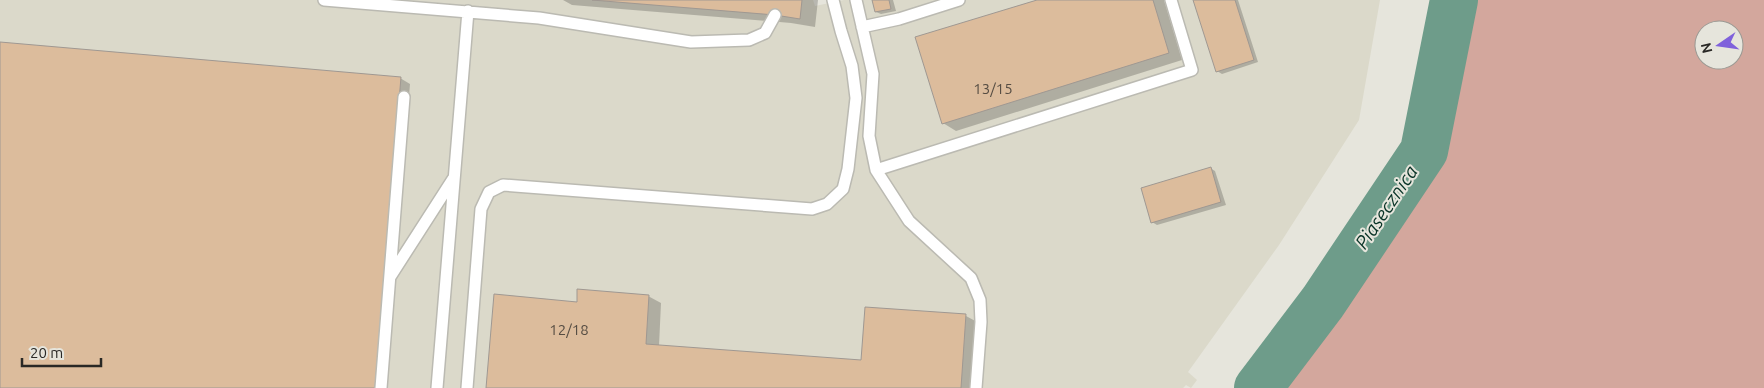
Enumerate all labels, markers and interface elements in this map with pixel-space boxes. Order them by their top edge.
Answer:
north arrow [1694,20,1744,70]
text: N [1697,41,1715,55]
house number: 13/15 [973,80,1013,97]
water label: Piasecznica [1350,161,1422,253]
house number: 12/18 [549,321,589,338]
scale bar [22,336,101,368]
text: 20 m [30,344,63,361]

